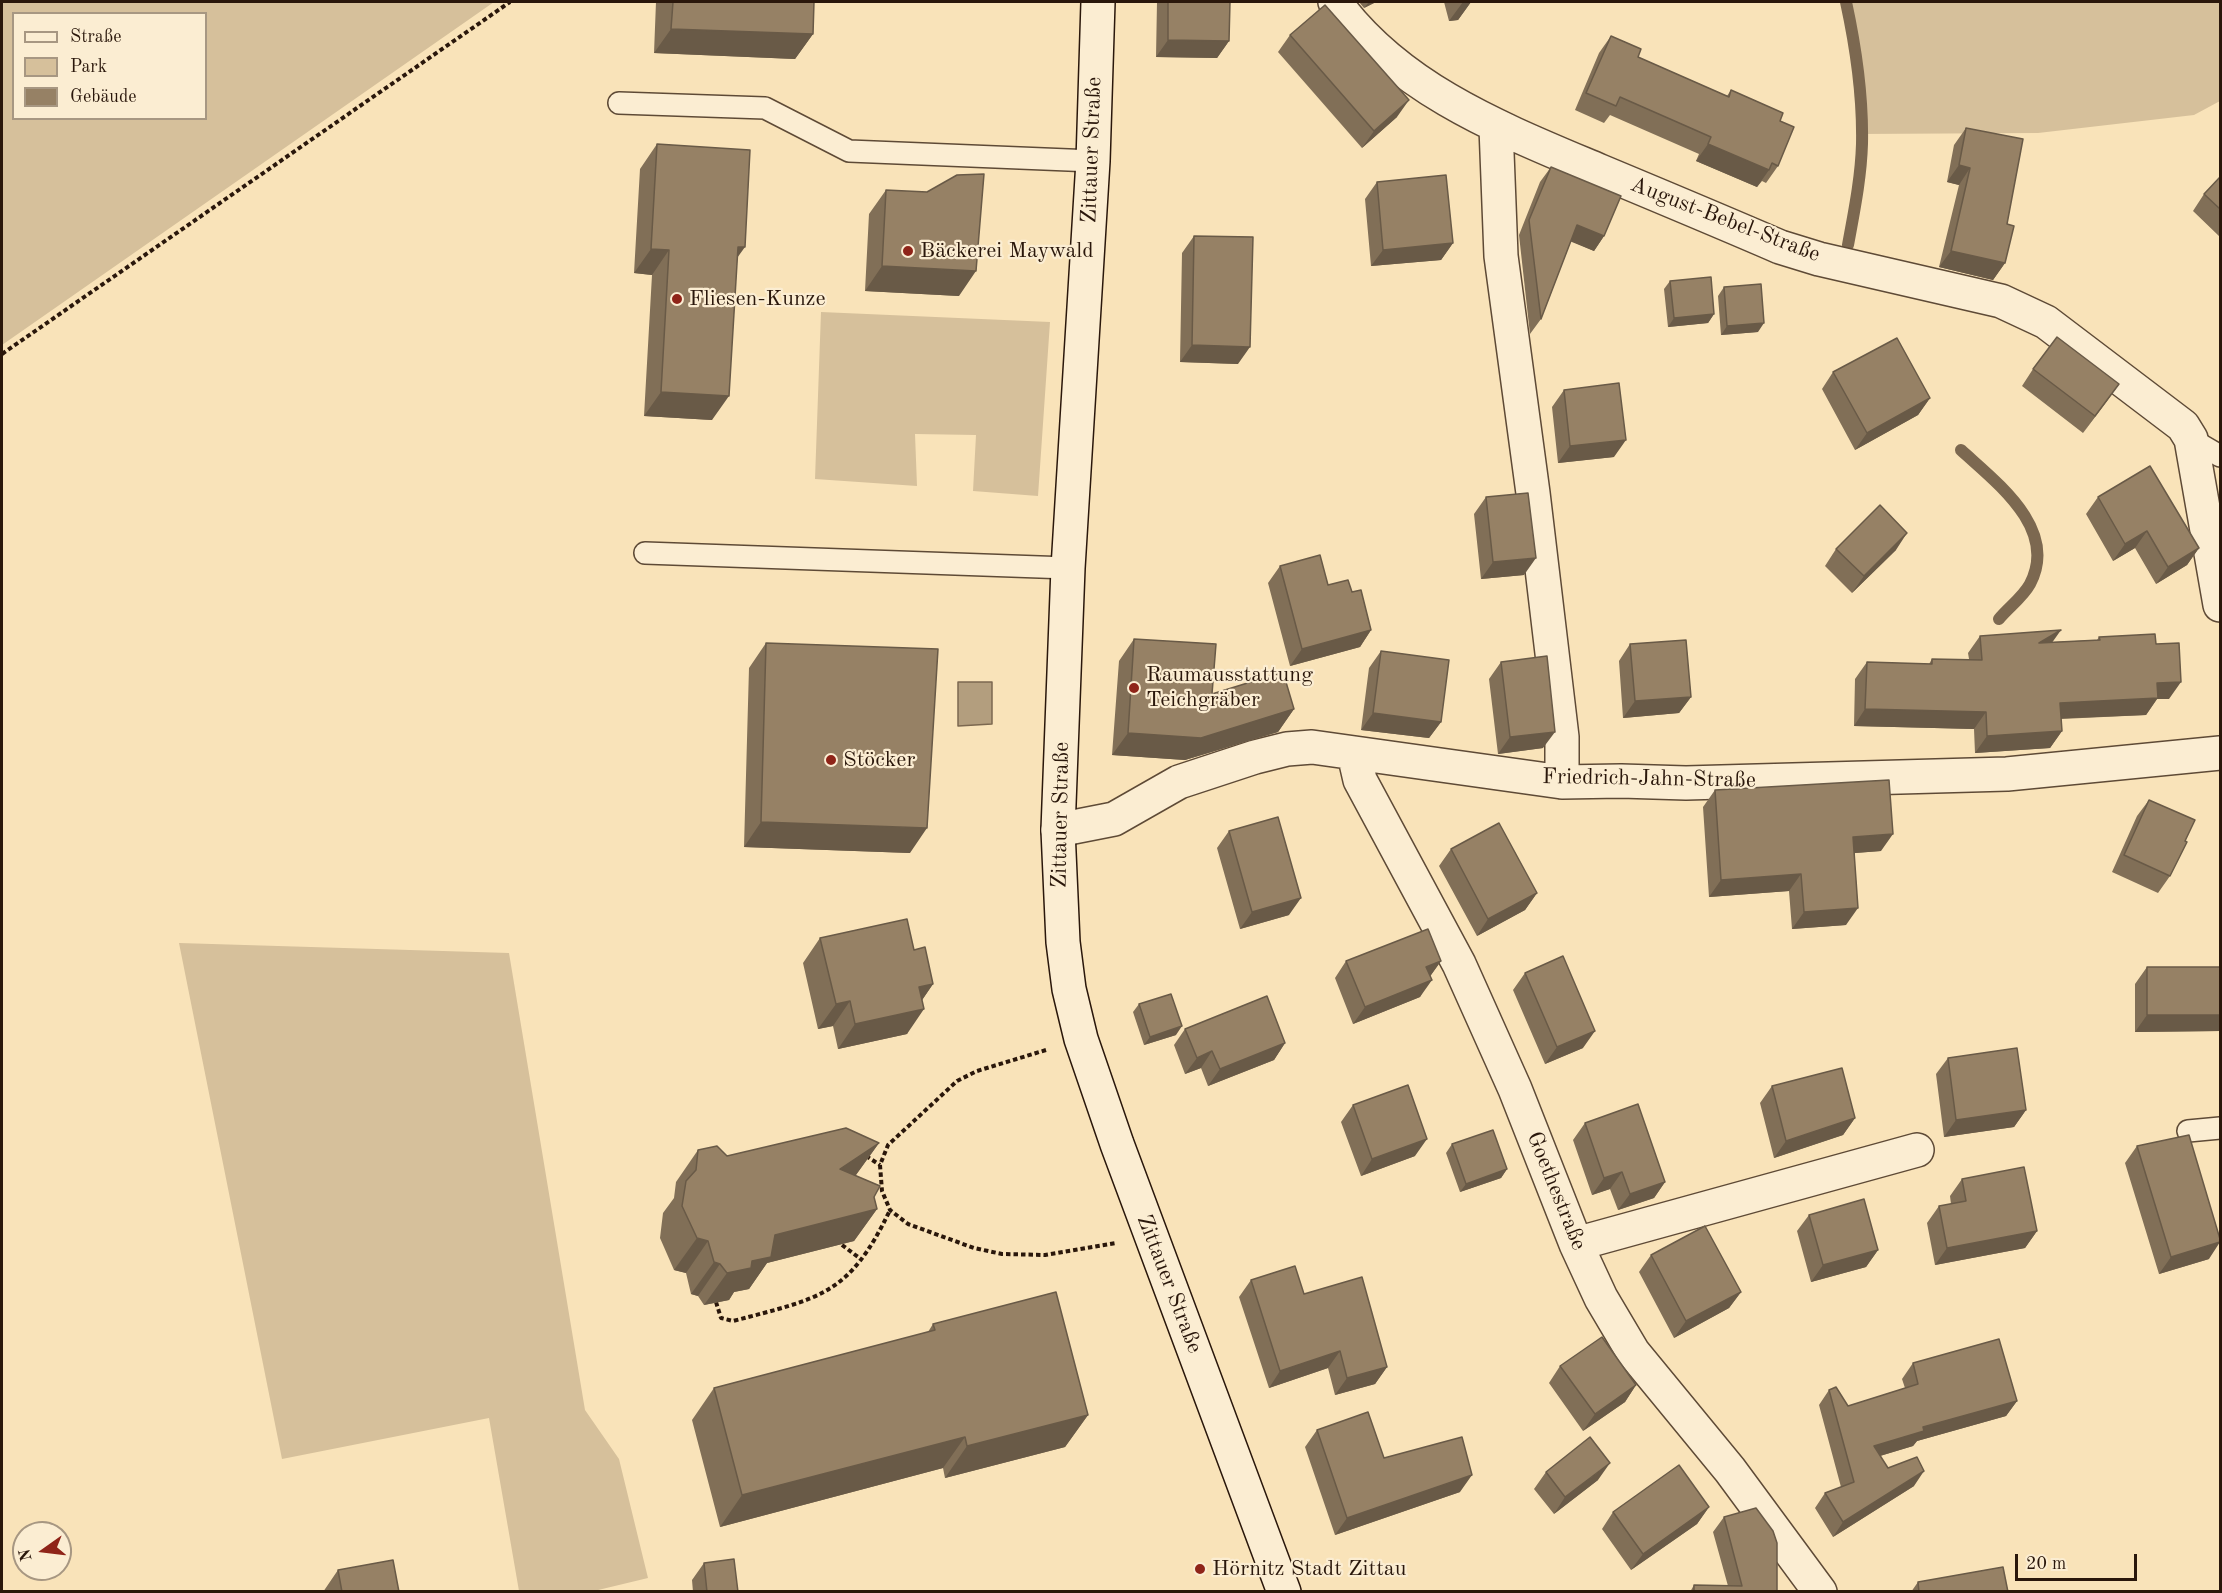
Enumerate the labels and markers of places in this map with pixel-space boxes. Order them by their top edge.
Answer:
place label: Bäckerei Maywald [920,238,1094,264]
marker: Bäckerei Maywald [901,244,915,258]
place label: Fliesen-Kunze [689,286,826,312]
marker: Fliesen-Kunze [670,292,684,306]
place label: Raumausstattung Teichgräber [1146,662,1313,714]
marker: Raumausstattung Teichgräber [1127,681,1141,695]
place label: Stöcker [843,747,915,773]
marker: Stöcker [824,753,838,767]
place label: Hörnitz Stadt Zittau [1212,1556,1406,1582]
marker: Hörnitz Stadt Zittau [1193,1562,1207,1576]

